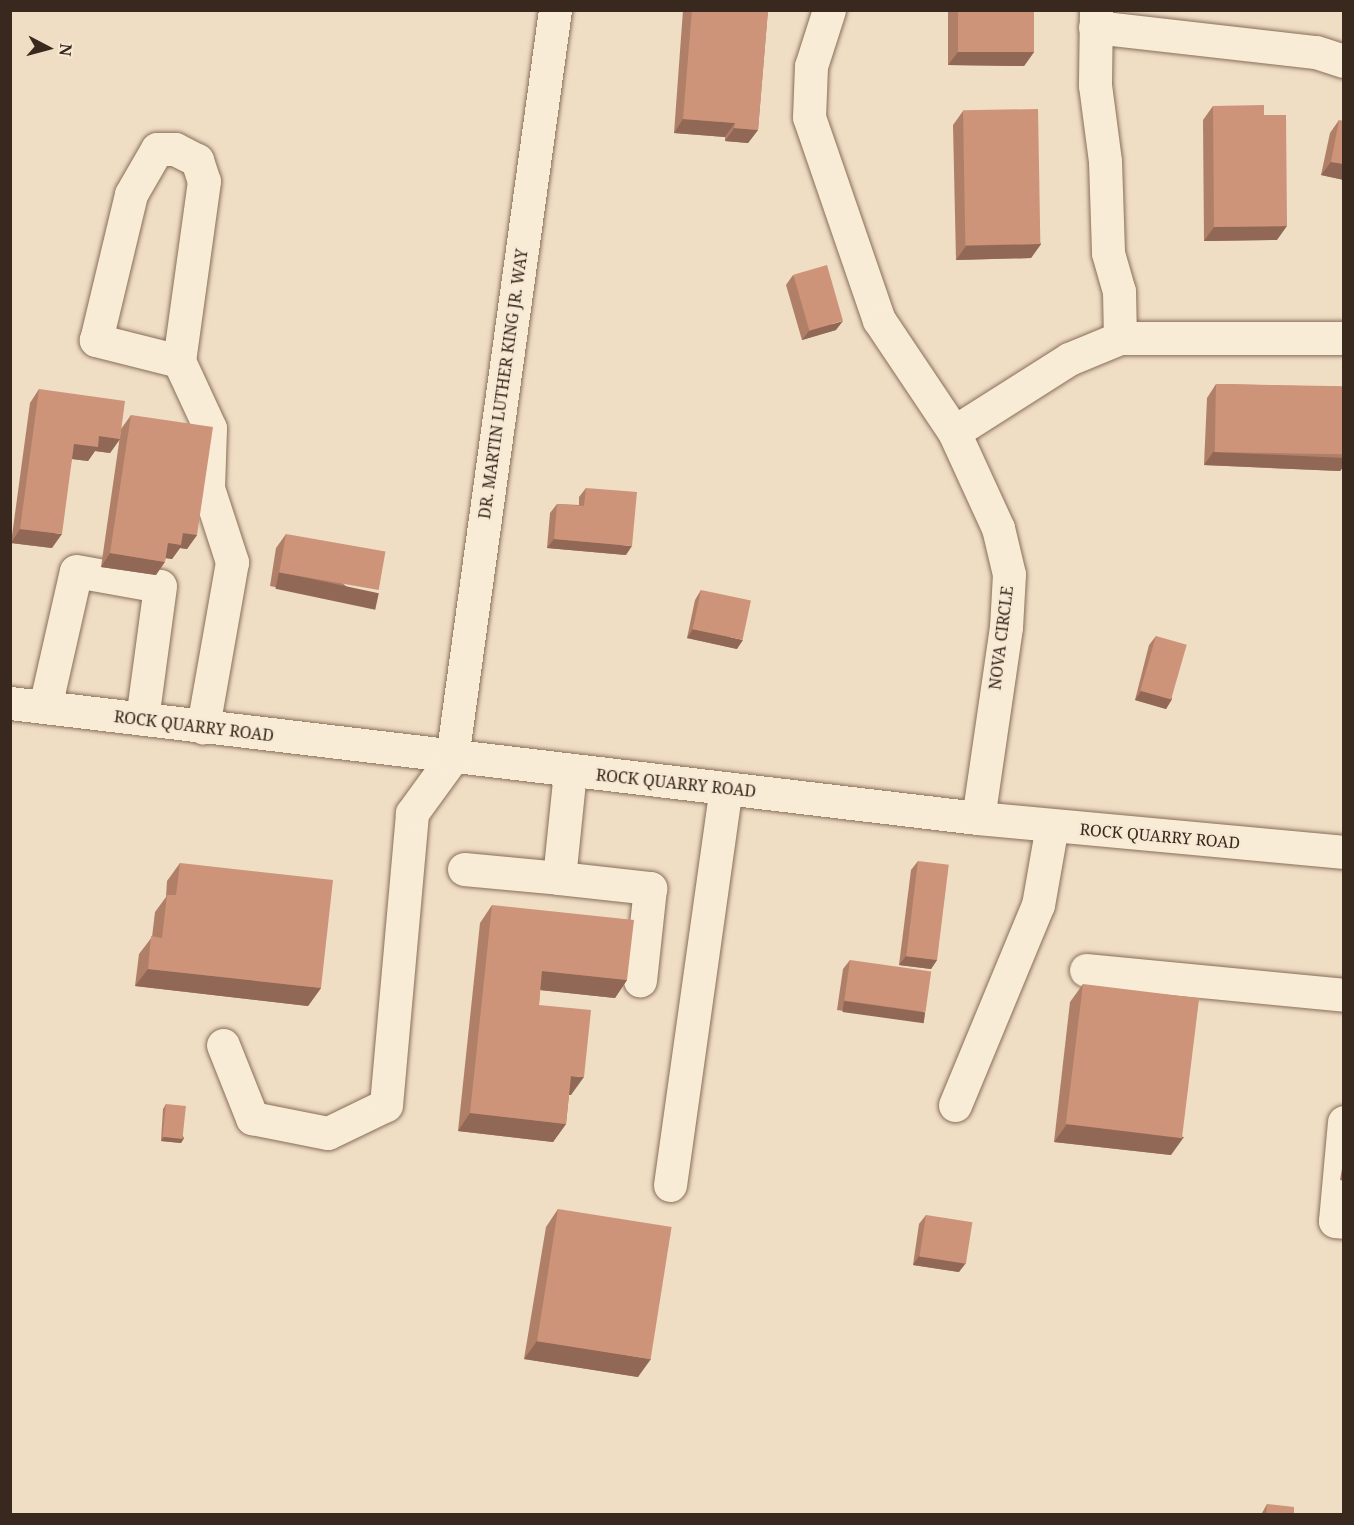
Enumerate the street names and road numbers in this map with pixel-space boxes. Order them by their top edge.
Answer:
street label: DR. MARTIN LUTHER KING JR. WAY [475,248,531,520]
street label: NOVA CIRCLE [985,585,1017,691]
street label: ROCK QUARRY ROAD [113,707,275,745]
street label: ROCK QUARRY ROAD [595,765,757,801]
street label: ROCK QUARRY ROAD [1079,819,1241,853]

